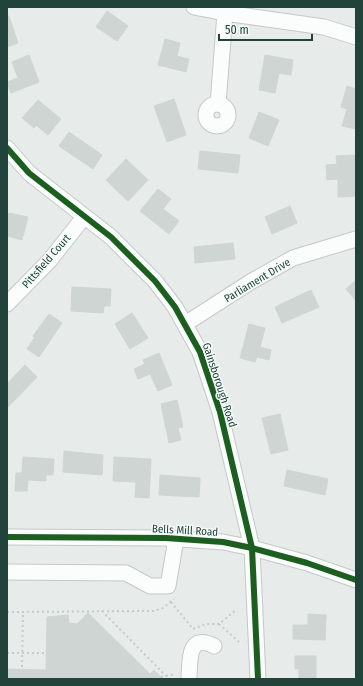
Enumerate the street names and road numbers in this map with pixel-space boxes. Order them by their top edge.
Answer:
street label: Pittsfield Court [19,231,74,291]
street label: Parliament Drive [222,256,293,305]
street label: Gainsborough Road [200,341,239,429]
street label: Bells Mill Road [152,522,218,539]

